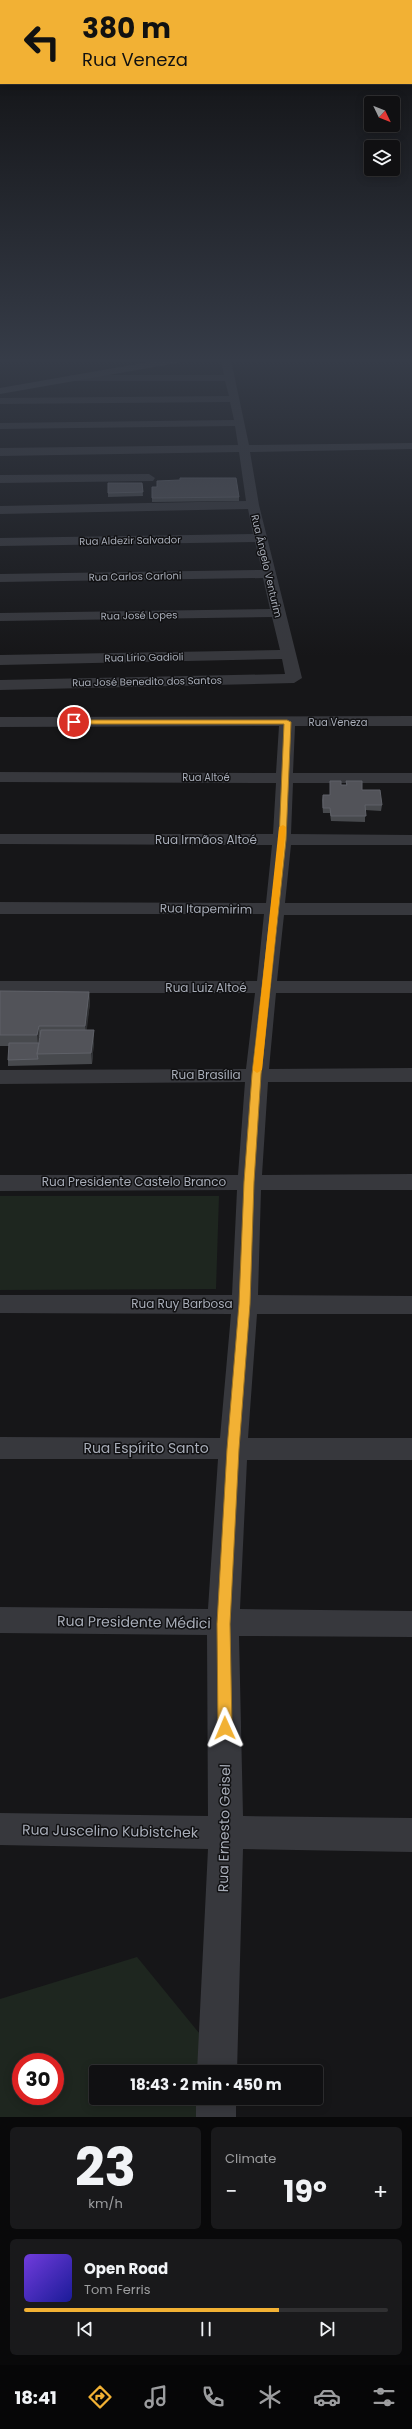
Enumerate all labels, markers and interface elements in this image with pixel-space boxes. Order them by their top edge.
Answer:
text: 380 m [82,9,171,48]
icon: left [16,16,68,68]
text: Rua Veneza [82,47,188,72]
north arrow [364,96,400,132]
map controls [364,96,400,176]
button: layers [364,140,400,176]
street label: Rua Ângelo Venturim [247,513,286,619]
street label: Rua Aldezir Salvador [79,532,181,549]
street label: Rua Carlos Carloni [88,568,182,585]
street label: Rua José Lopes [101,607,177,624]
street label: Rua Lírio Gadioli [104,649,184,666]
street label: Rua José Benedito dos Santos [72,673,222,690]
pin [57,705,91,739]
icon: arrive [63,711,85,733]
street label: Rua Veneza [309,715,367,730]
street label: Rua Altoé [182,770,230,785]
street label: Rua Irmãos Altoé [155,831,257,848]
street label: Rua Itapemirim [160,899,252,918]
street label: Rua Luiz Altoé [165,979,247,996]
street label: Rua Brasília [171,1066,241,1083]
street label: Rua Presidente Castelo Branco [42,1173,227,1190]
street label: Rua Ruy Barbosa [131,1295,233,1312]
street label: Rua Espírito Santo [83,1438,209,1458]
street label: Rua Presidente Médici [57,1611,211,1633]
position arrow [204,1707,246,1749]
street label: Rua Ernesto Geisel [213,1764,235,1892]
street label: Rua Juscelino Kubistchek [22,1819,199,1843]
speed limit sign: 30 [12,2053,64,2105]
text: 18:43 · 2 min · 450 m [130,2074,282,2095]
text: 23 [75,2131,136,2204]
text: Climate [225,2149,276,2168]
text: 19° [283,2170,327,2213]
text: − [225,2176,237,2207]
text: + [373,2176,388,2207]
text: km/h [88,2194,123,2213]
text: Open Road [84,2258,168,2279]
text: Tom Ferris [84,2280,151,2299]
icon: previous [74,2318,96,2340]
icon: pause [195,2318,217,2340]
icon: next [316,2318,338,2340]
icon: directions [86,2383,114,2411]
icon: music [142,2383,170,2411]
icon: phone [199,2383,227,2411]
icon: climate [256,2383,284,2411]
icon: car [313,2383,341,2411]
icon: filters [370,2383,398,2411]
text: 18:41 [14,2385,57,2410]

